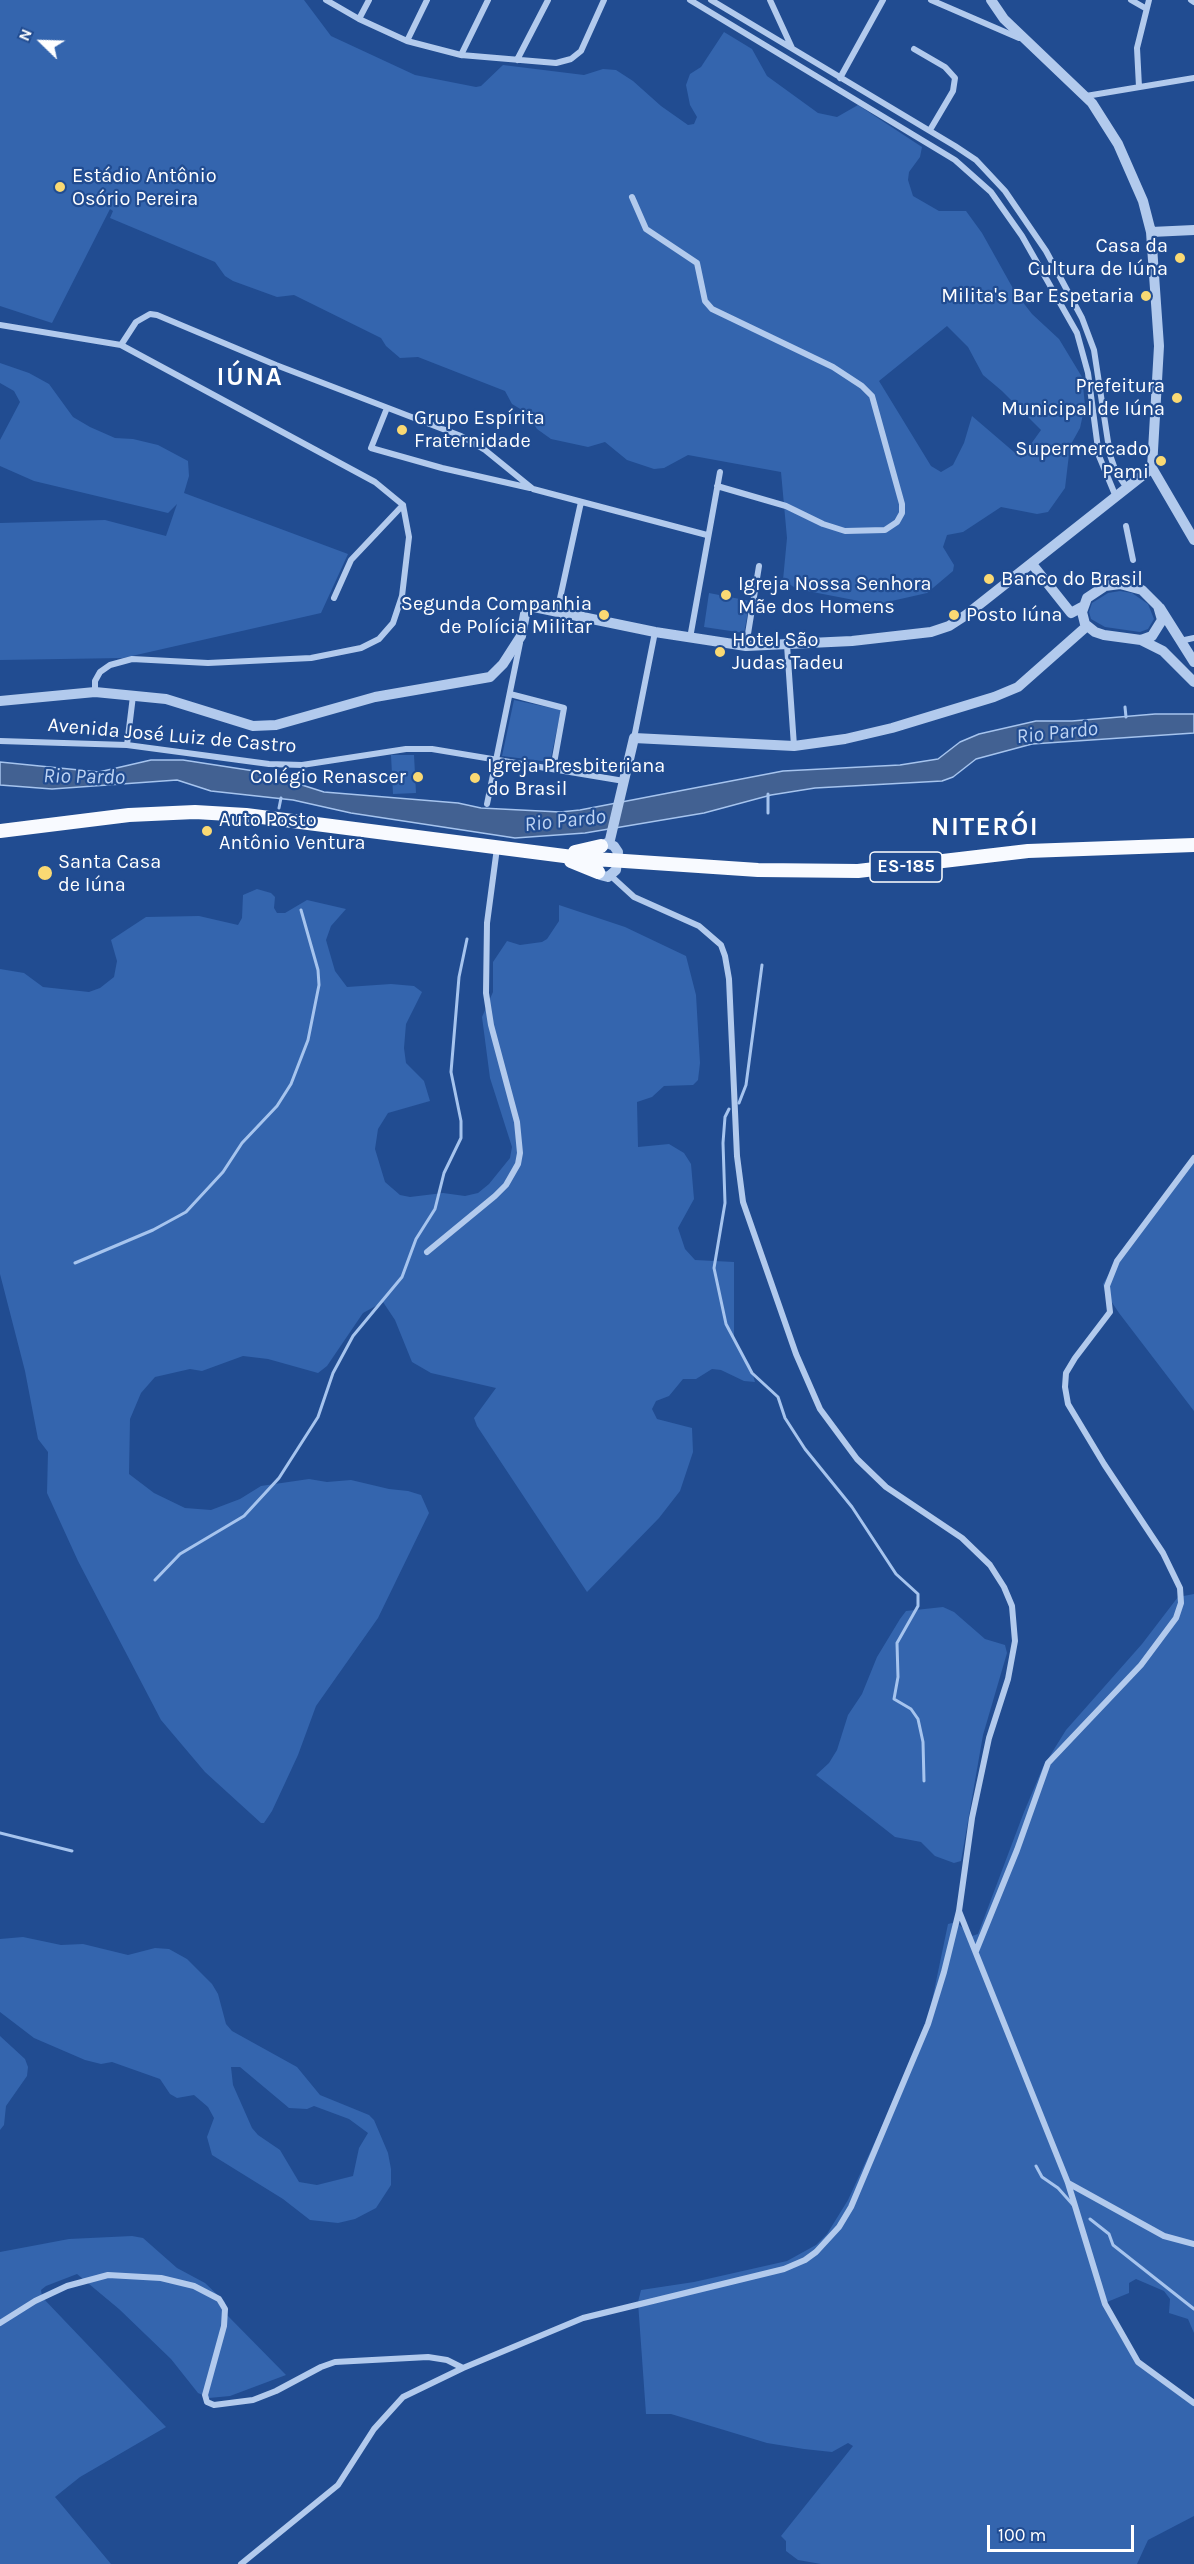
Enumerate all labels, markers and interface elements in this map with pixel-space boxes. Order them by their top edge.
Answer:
north arrow [12,12,72,72]
text: N [14,26,36,44]
place label: Estádio Antônio Osório Pereira [72,164,217,211]
marker: Estádio Antônio Osório Pereira [53,180,67,194]
place label: Casa da Cultura de Iúna [1028,234,1168,281]
marker: Casa da Cultura de Iúna [1173,251,1187,265]
place label: Milita's Bar Espetaria [941,284,1134,308]
marker: Milita's Bar Espetaria [1139,289,1153,303]
district label: IÚNA [217,362,283,394]
place label: Prefeitura Municipal de Iúna [1001,374,1165,421]
marker: Prefeitura Municipal de Iúna [1170,391,1184,405]
place label: Grupo Espírita Fraternidade [414,406,545,453]
marker: Grupo Espírita Fraternidade [395,423,409,437]
place label: Supermercado Pami [1015,437,1149,484]
marker: Supermercado Pami [1154,454,1168,468]
place label: Banco do Brasil [1001,567,1143,591]
place label: Igreja Nossa Senhora Mãe dos Homens [738,572,931,619]
marker: Banco do Brasil [982,572,996,586]
marker: Igreja Nossa Senhora Mãe dos Homens [719,588,733,602]
place label: Segunda Companhia de Polícia Militar [401,592,592,639]
place label: Posto Iúna [966,603,1062,627]
marker: Segunda Companhia de Polícia Militar [597,608,611,622]
marker: Posto Iúna [947,608,961,622]
place label: Hotel São Judas Tadeu [732,628,844,675]
marker: Hotel São Judas Tadeu [713,645,727,659]
street label: Avenida José Luiz de Castro [47,713,297,759]
water label: Rio Pardo [1015,716,1099,750]
place label: Igreja Presbiteriana do Brasil [487,754,665,801]
water label: Rio Pardo [43,764,125,790]
place label: Colégio Renascer [250,765,406,789]
marker: Colégio Renascer [411,770,425,784]
marker: Igreja Presbiteriana do Brasil [468,771,482,785]
water label: Rio Pardo [523,804,607,838]
place label: Auto Posto Antônio Ventura [219,808,366,855]
district label: NITERÓI [931,812,1039,844]
marker: Auto Posto Antônio Ventura [200,824,214,838]
place label: Santa Casa de Iúna [58,850,161,897]
road number: ES-185 [870,852,942,882]
marker: Santa Casa de Iúna [36,864,54,882]
scale bar [990,2513,1137,2551]
text: 100 m [998,2524,1046,2546]

